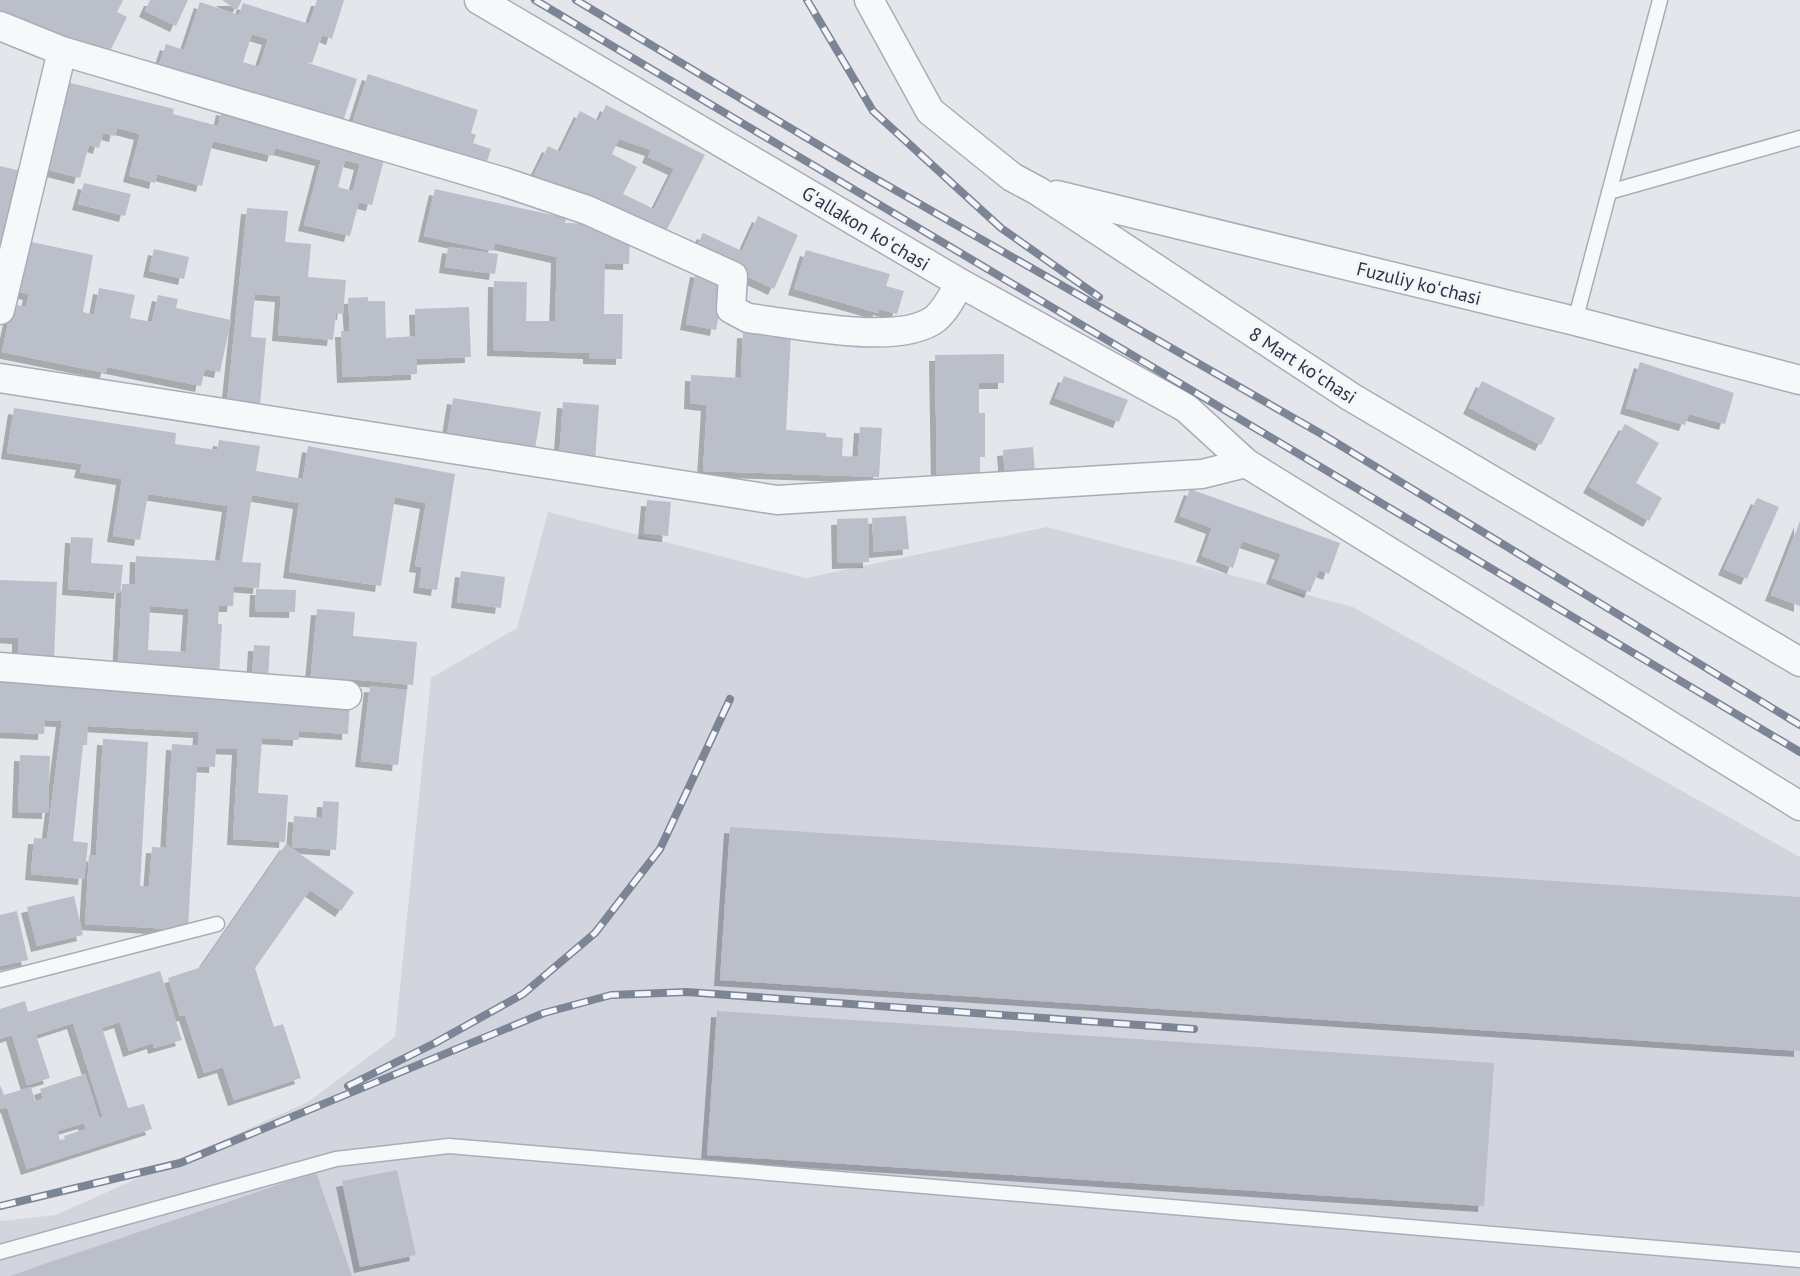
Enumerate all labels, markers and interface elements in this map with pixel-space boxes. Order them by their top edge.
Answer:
street label: Gʻallakon koʻchasi [798,180,934,276]
street label: Fuzuliy koʻchasi [1354,256,1484,310]
street label: 8 Mart koʻchasi [1245,321,1361,409]

